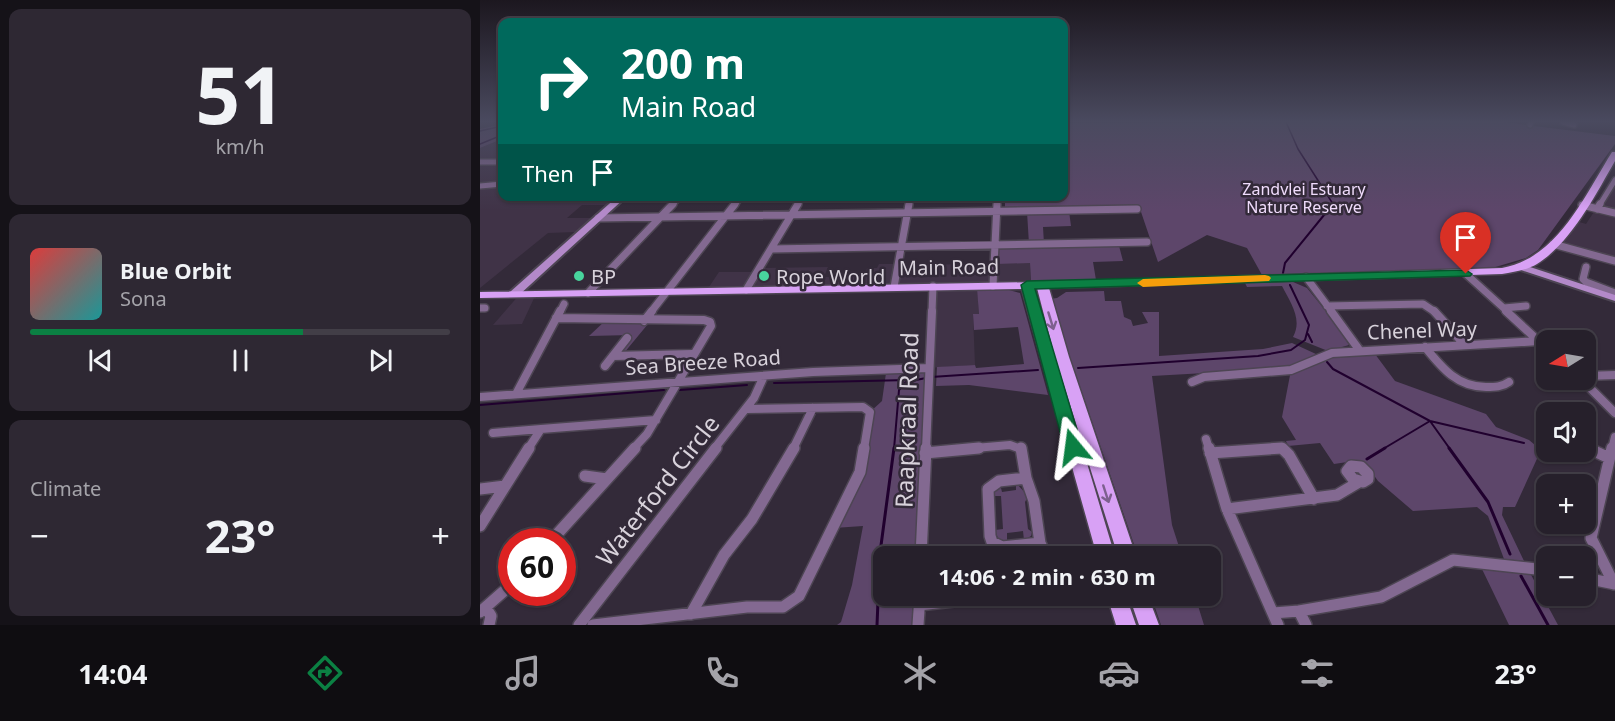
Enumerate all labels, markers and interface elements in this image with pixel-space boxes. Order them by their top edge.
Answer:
text: 200 m [621,34,745,91]
text: 51 [195,41,285,147]
icon: right [522,42,600,120]
text: Main Road [621,88,756,125]
text: km/h [215,133,265,160]
icon: arrive [586,156,619,189]
text: Then [522,158,574,188]
park label: Zandvlei Estuary Nature Reserve [1242,178,1367,218]
pin [1440,212,1491,274]
icon: arrive [1449,221,1482,254]
street label: Main Road [899,253,999,281]
text: Blue Orbit [120,255,232,285]
place label: BP [591,263,616,290]
place label: Rope World [776,263,885,290]
marker: BP [572,269,586,283]
marker: Rope World [757,269,771,283]
text: Sona [120,285,167,312]
one-way arrow [1046,311,1057,330]
street label: Chenel Way [1367,315,1478,345]
north arrow [1536,330,1596,390]
map controls [1536,330,1596,606]
street label: Raapkraal Road [886,332,926,508]
street label: Sea Breeze Road [624,343,782,381]
icon: previous [84,344,117,377]
icon: pause [224,344,257,377]
icon: next [364,344,397,377]
button: sound [1536,402,1596,462]
street label: Waterford Circle [588,408,726,572]
position arrow [1041,415,1105,479]
button: + [1536,474,1596,534]
text: Climate [30,475,101,502]
one-way arrow [1102,484,1113,503]
text: 23° [205,505,275,566]
text: − [30,513,49,558]
text: + [431,513,450,558]
speed limit sign: 60 [498,528,576,606]
button: − [1536,546,1596,606]
text: 14:06 · 2 min · 630 m [938,561,1156,591]
icon: directions [304,652,346,694]
icon: music [502,652,544,694]
icon: phone [701,652,743,694]
icon: climate [899,652,941,694]
icon: car [1098,652,1140,694]
icon: filters [1296,652,1338,694]
text: 14:04 [78,655,148,692]
text: 23° [1494,655,1537,692]

